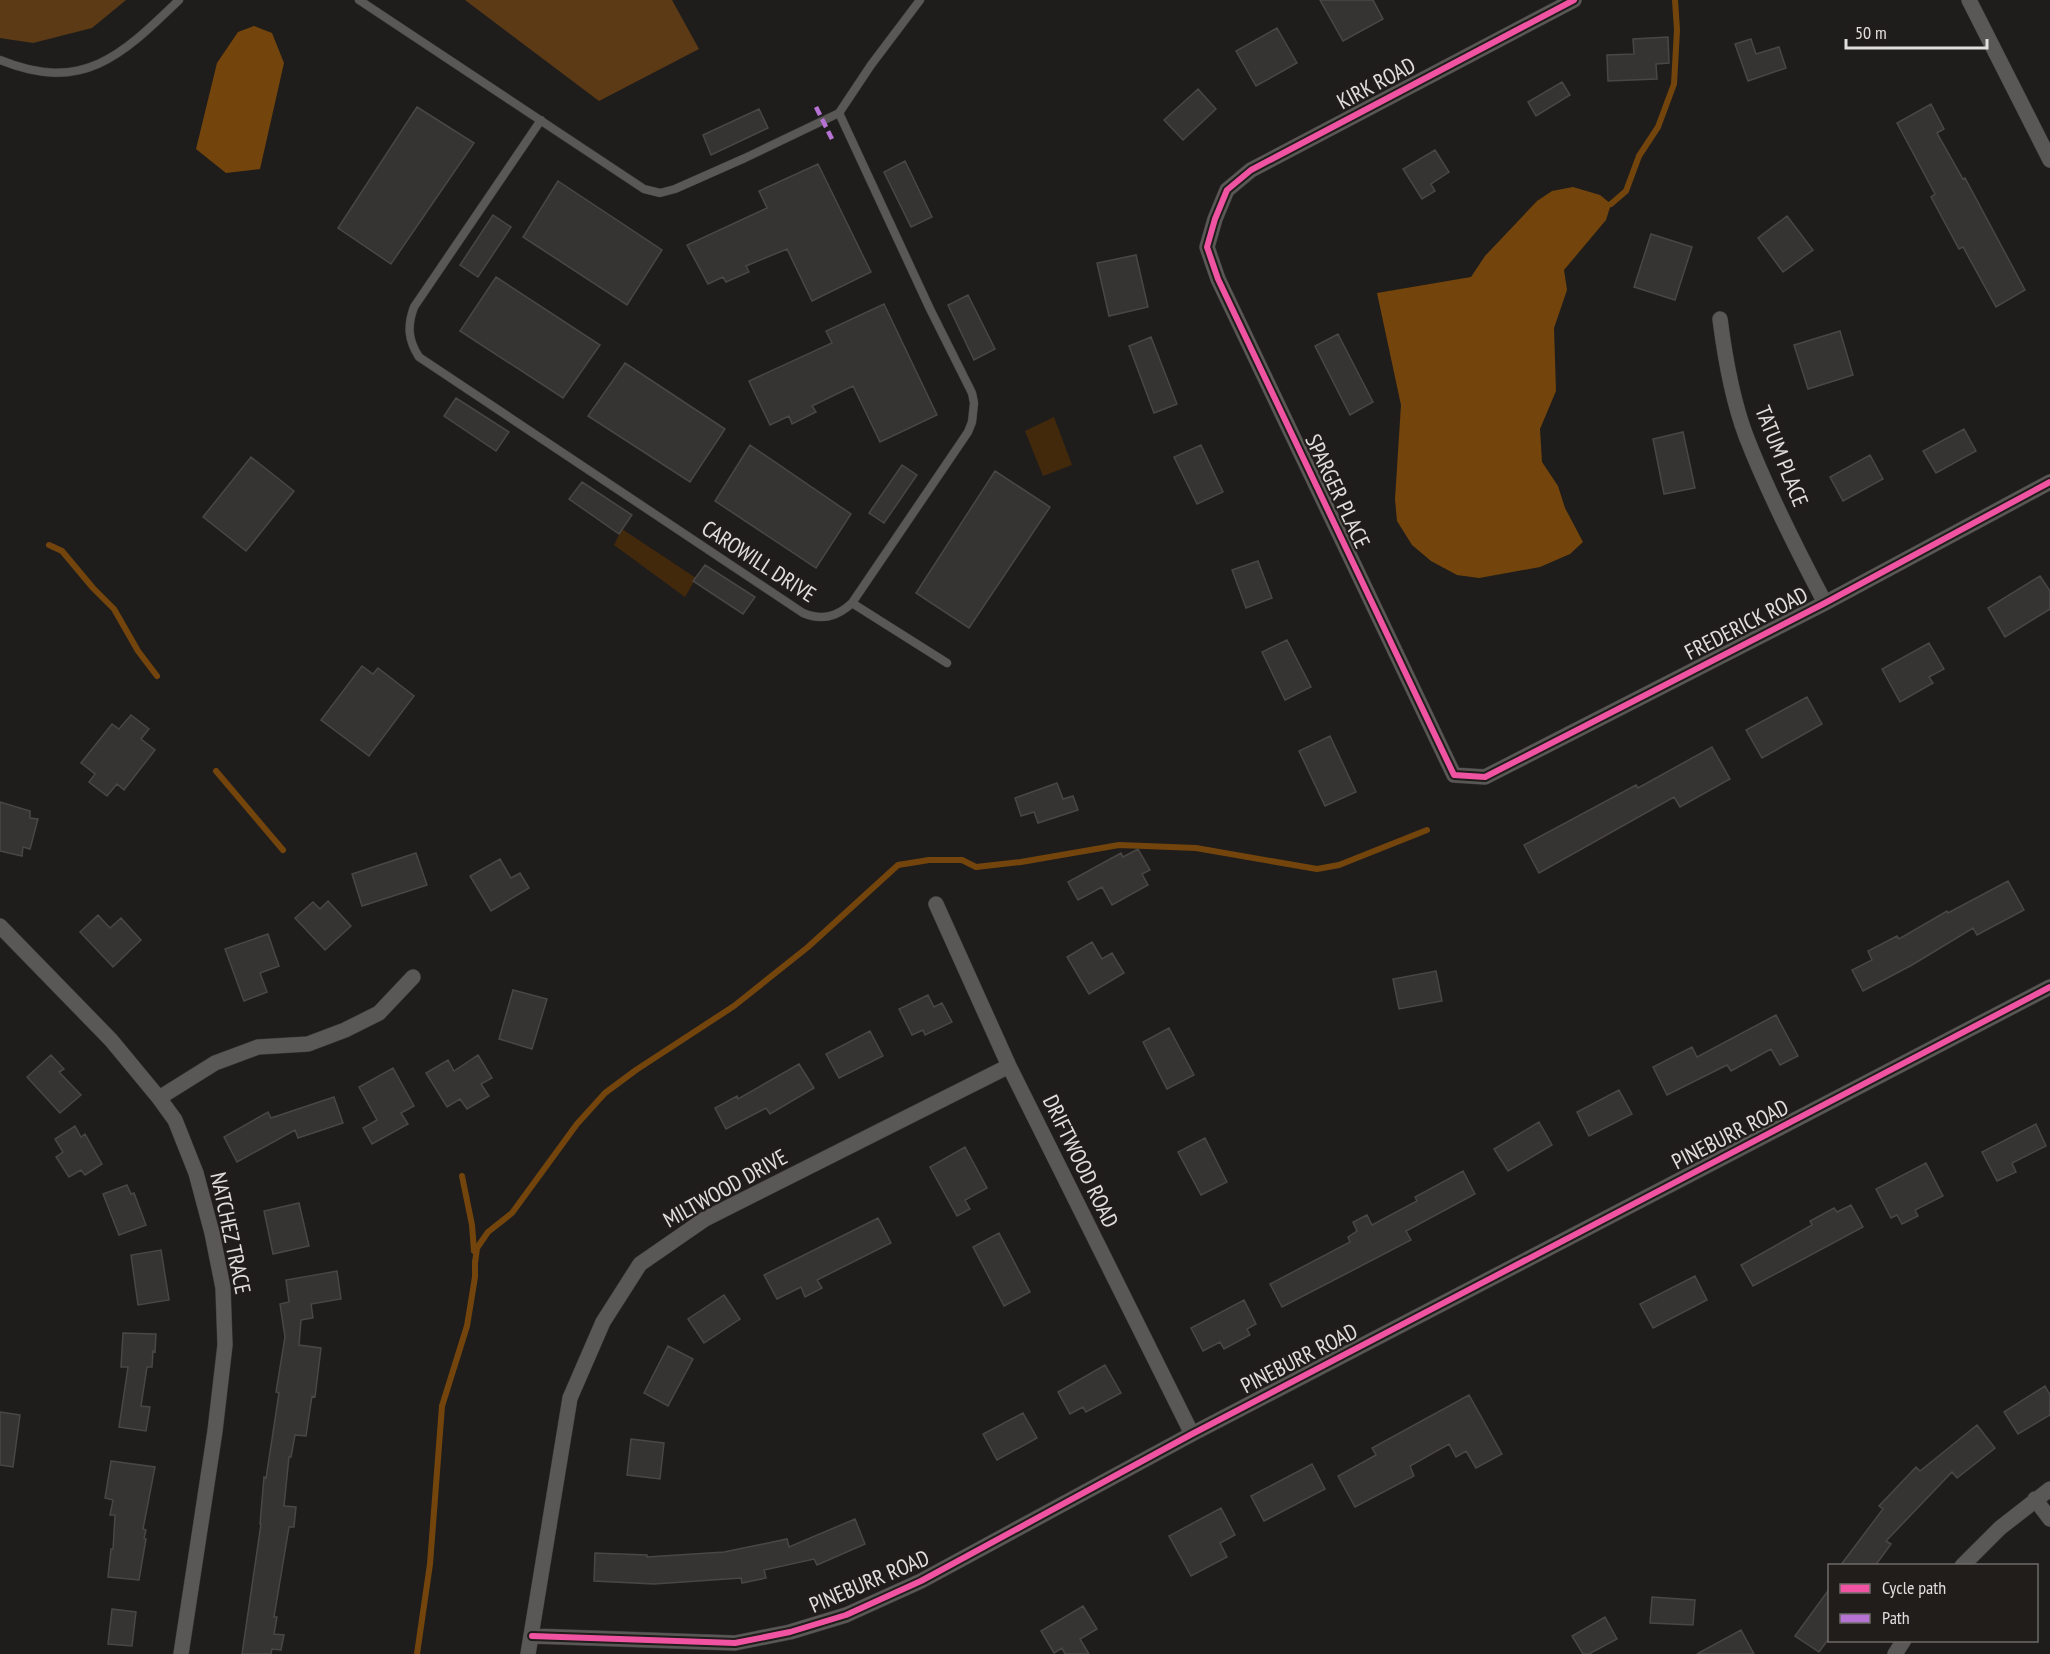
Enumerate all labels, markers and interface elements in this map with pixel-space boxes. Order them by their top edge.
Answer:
scale bar [1846,12,1987,50]
text: 50 m [1855,21,1887,44]
street label: KIRK ROAD [1332,51,1420,115]
street label: TATUM PLACE [1749,401,1815,511]
street label: SPARGER PLACE [1299,430,1377,552]
street label: CAROWILL DRIVE [697,514,821,608]
street label: FREDERICK ROAD [1680,580,1812,666]
street label: DRIFTWOOD ROAD [1037,1090,1125,1232]
street label: PINEBURR ROAD [1667,1093,1793,1175]
street label: MILTWOOD DRIVE [658,1142,792,1234]
street label: NATCHEZ TRACE [204,1170,258,1296]
street label: PINEBURR ROAD [1236,1317,1362,1399]
street label: PINEBURR ROAD [805,1543,933,1619]
legend [1828,1564,2038,1642]
text: Cycle path [1882,1576,1946,1599]
text: Path [1882,1606,1910,1629]

